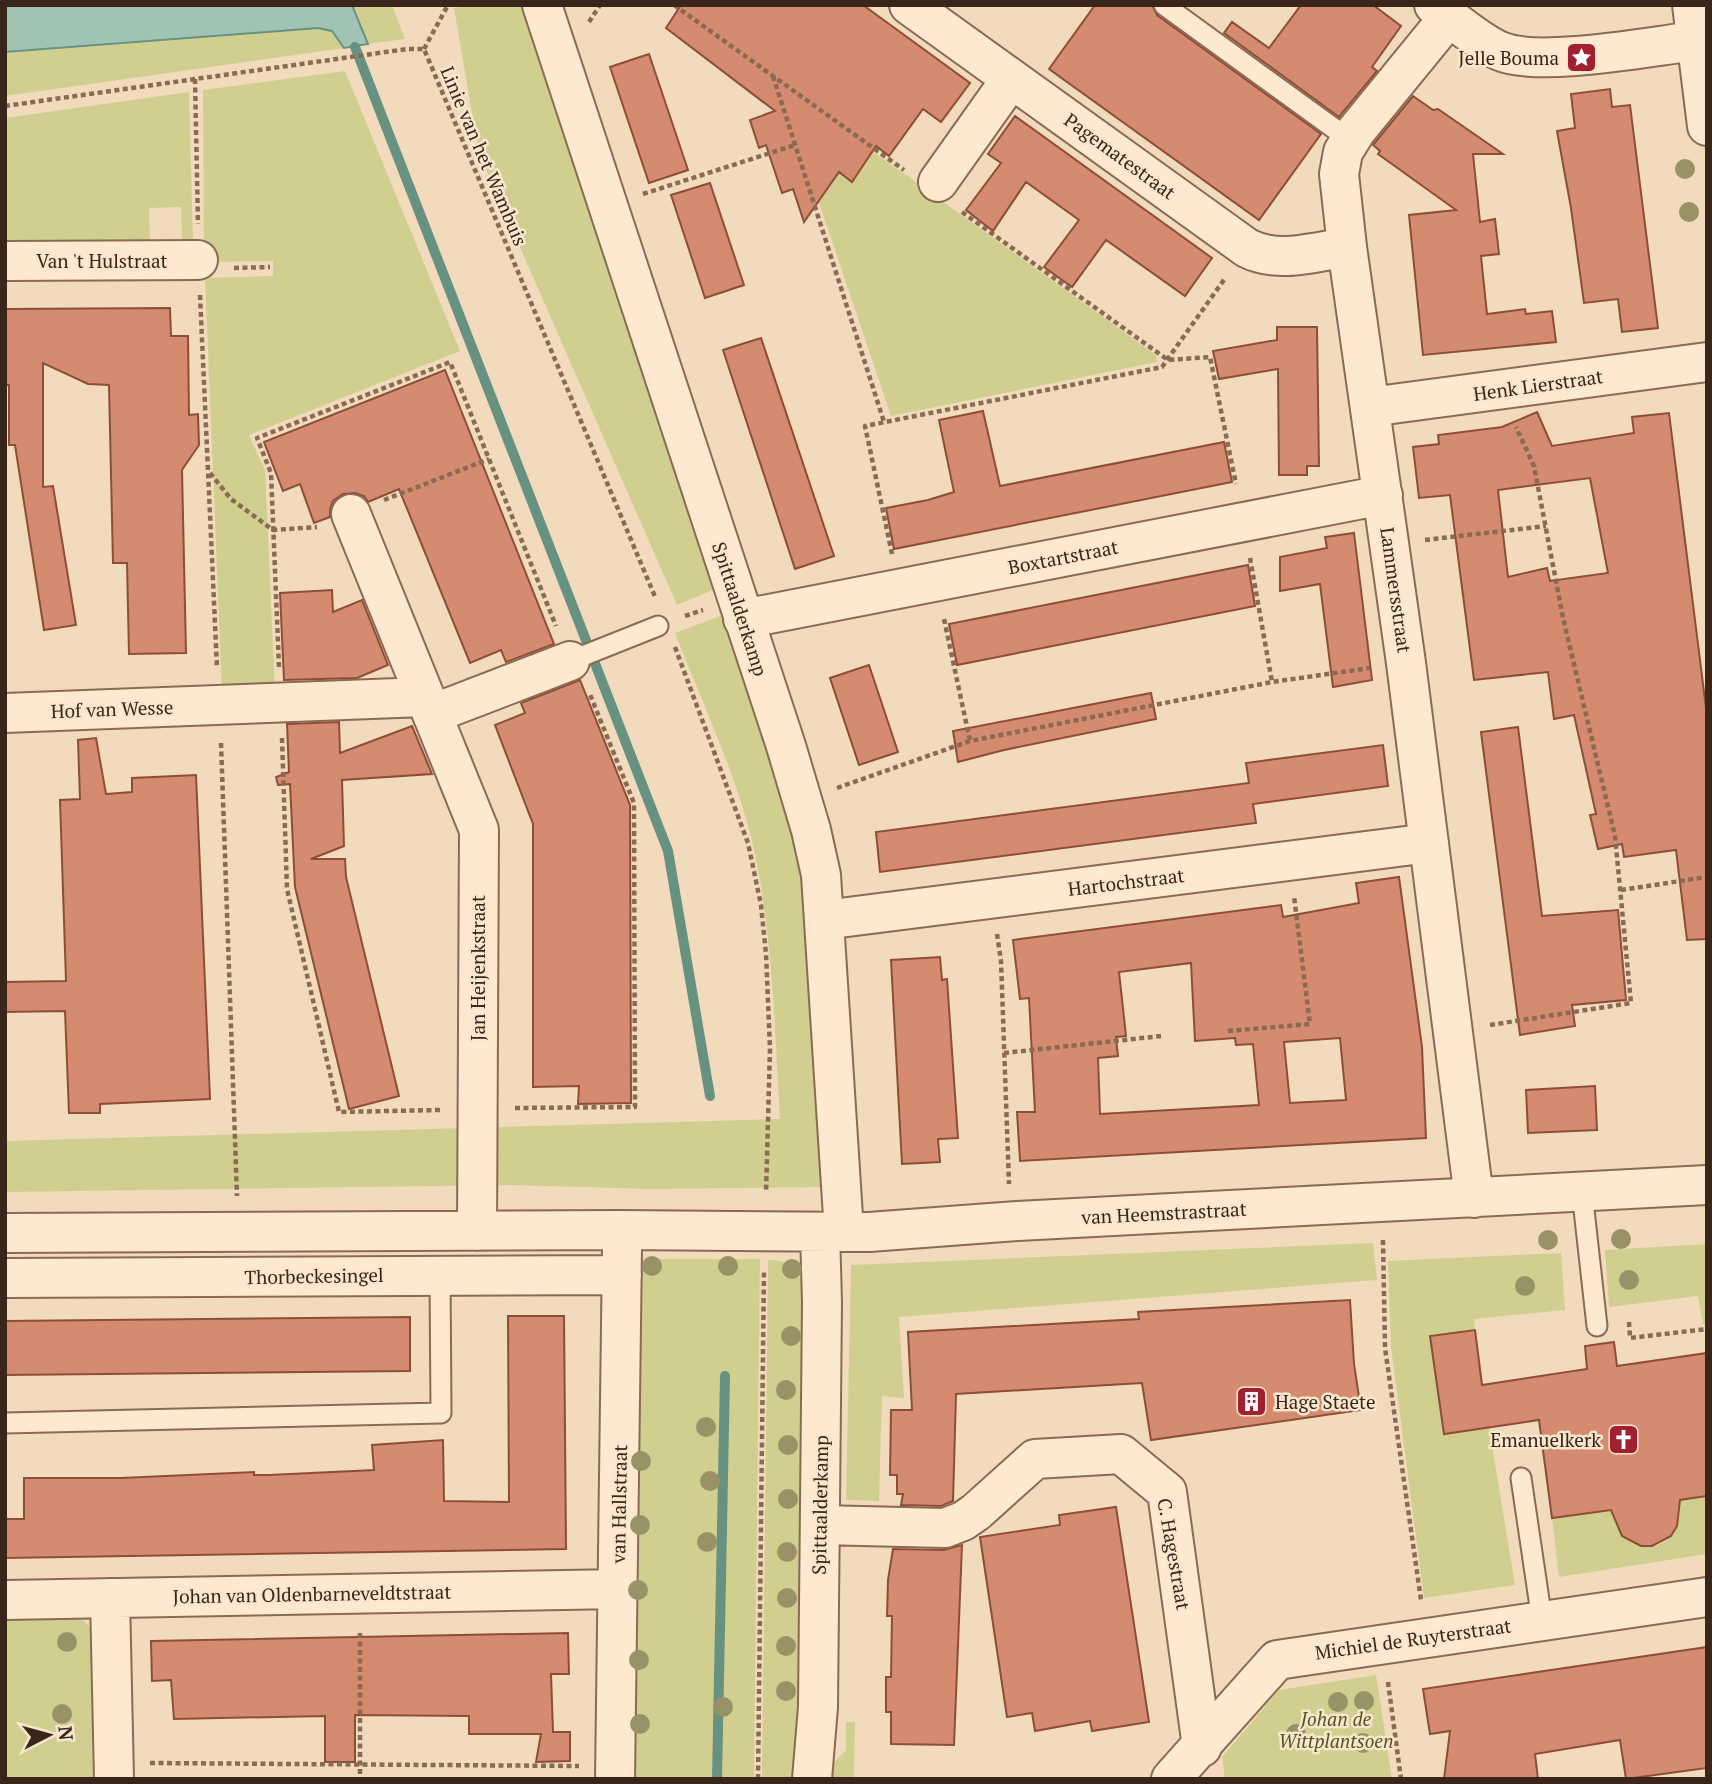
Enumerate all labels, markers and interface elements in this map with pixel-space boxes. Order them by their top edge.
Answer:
place icon: Jelle Bouma [1565,41,1599,75]
place label: Jelle Bouma [1458,45,1559,70]
street label: Linie van het Wambuis [435,62,534,249]
street label: Pagematestraat [1060,107,1181,204]
street label: Van 't Hulstraat [36,248,168,273]
street label: Henk Lierstraat [1471,363,1604,406]
street label: Lammersstraat [1375,525,1418,654]
street label: Boxtartstraat [1006,534,1120,579]
street label: Spittaalderkamp [707,539,774,679]
street label: Hof van Wesse [50,694,174,723]
street label: Hartochstraat [1066,862,1186,901]
street label: Jan Heijenkstraat [465,895,490,1041]
street label: van Heemstrastraat [1080,1196,1247,1229]
street label: Thorbeckesingel [244,1262,384,1289]
building icon: Hage Staete [1235,1385,1269,1419]
place label: Hage Staete [1275,1389,1376,1414]
church icon: Emanuelkerk [1607,1423,1641,1457]
place label: Emanuelkerk [1490,1427,1601,1452]
street label: Spittaalderkamp [806,1435,833,1575]
street label: van Hallstraat [605,1444,632,1565]
street label: C. Hagestraat [1152,1496,1197,1612]
street label: Johan van Oldenbarneveldtstraat [172,1579,452,1608]
street label: Michiel de Ruyterstraat [1313,1612,1513,1665]
north arrow [14,1700,84,1770]
park label: Johan de Wittplantsoen [1279,1706,1394,1753]
text: N [53,1725,80,1742]

